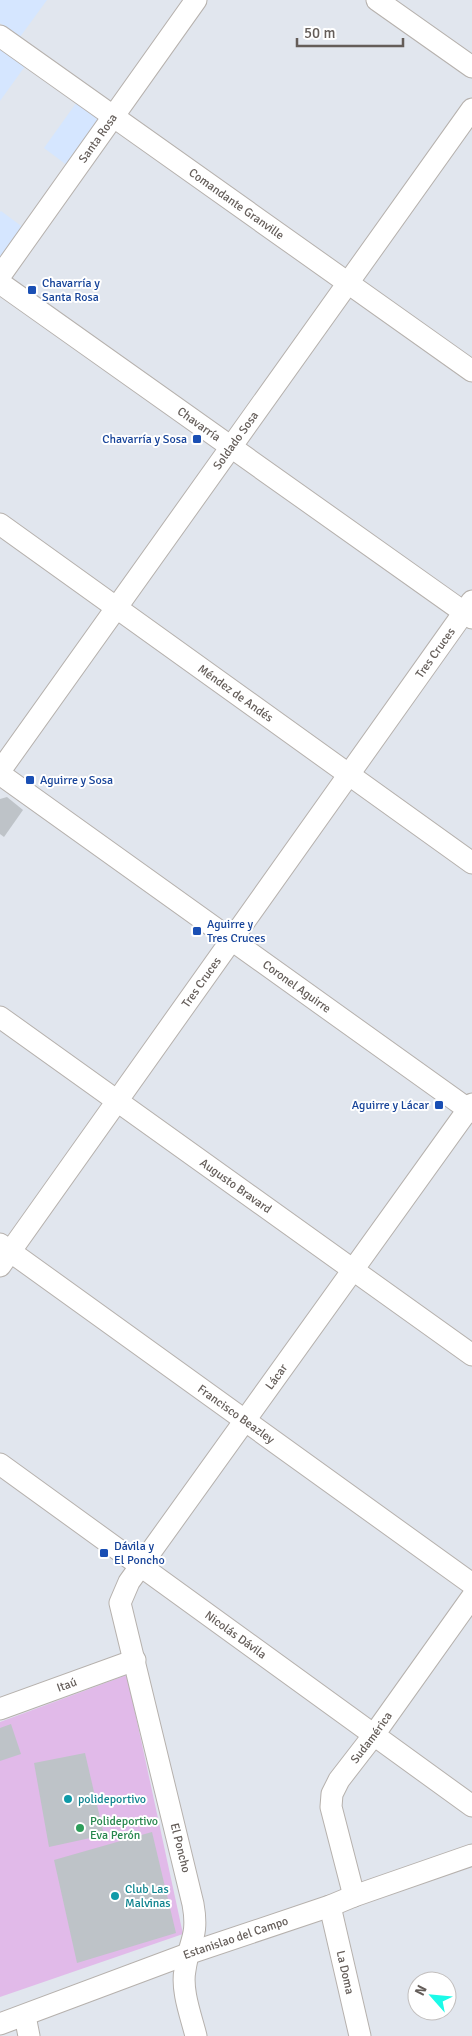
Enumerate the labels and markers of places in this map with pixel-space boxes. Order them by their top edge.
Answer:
place label: Chavarría y Santa Rosa [42,276,100,305]
marker: Chavarría y Santa Rosa [26,284,38,296]
place label: Chavarría y Sosa [102,432,187,447]
marker: Chavarría y Sosa [191,433,203,445]
place label: Aguirre y Sosa [40,773,113,788]
marker: Aguirre y Sosa [24,774,36,786]
place label: Aguirre y Tres Cruces [207,917,265,946]
marker: Aguirre y Tres Cruces [191,925,203,937]
place label: Aguirre y Lácar [352,1098,430,1113]
marker: Aguirre y Lácar [433,1099,445,1111]
place label: Dávila y El Poncho [114,1539,165,1568]
marker: Dávila y El Poncho [98,1547,110,1559]
place label: polideportivo [78,1792,146,1807]
marker: polideportivo [62,1793,74,1805]
place label: Polideportivo Eva Perón [90,1814,158,1843]
marker: Polideportivo Eva Perón [74,1822,86,1834]
place label: Club Las Malvinas [125,1882,171,1911]
marker: Club Las Malvinas [109,1890,121,1902]

